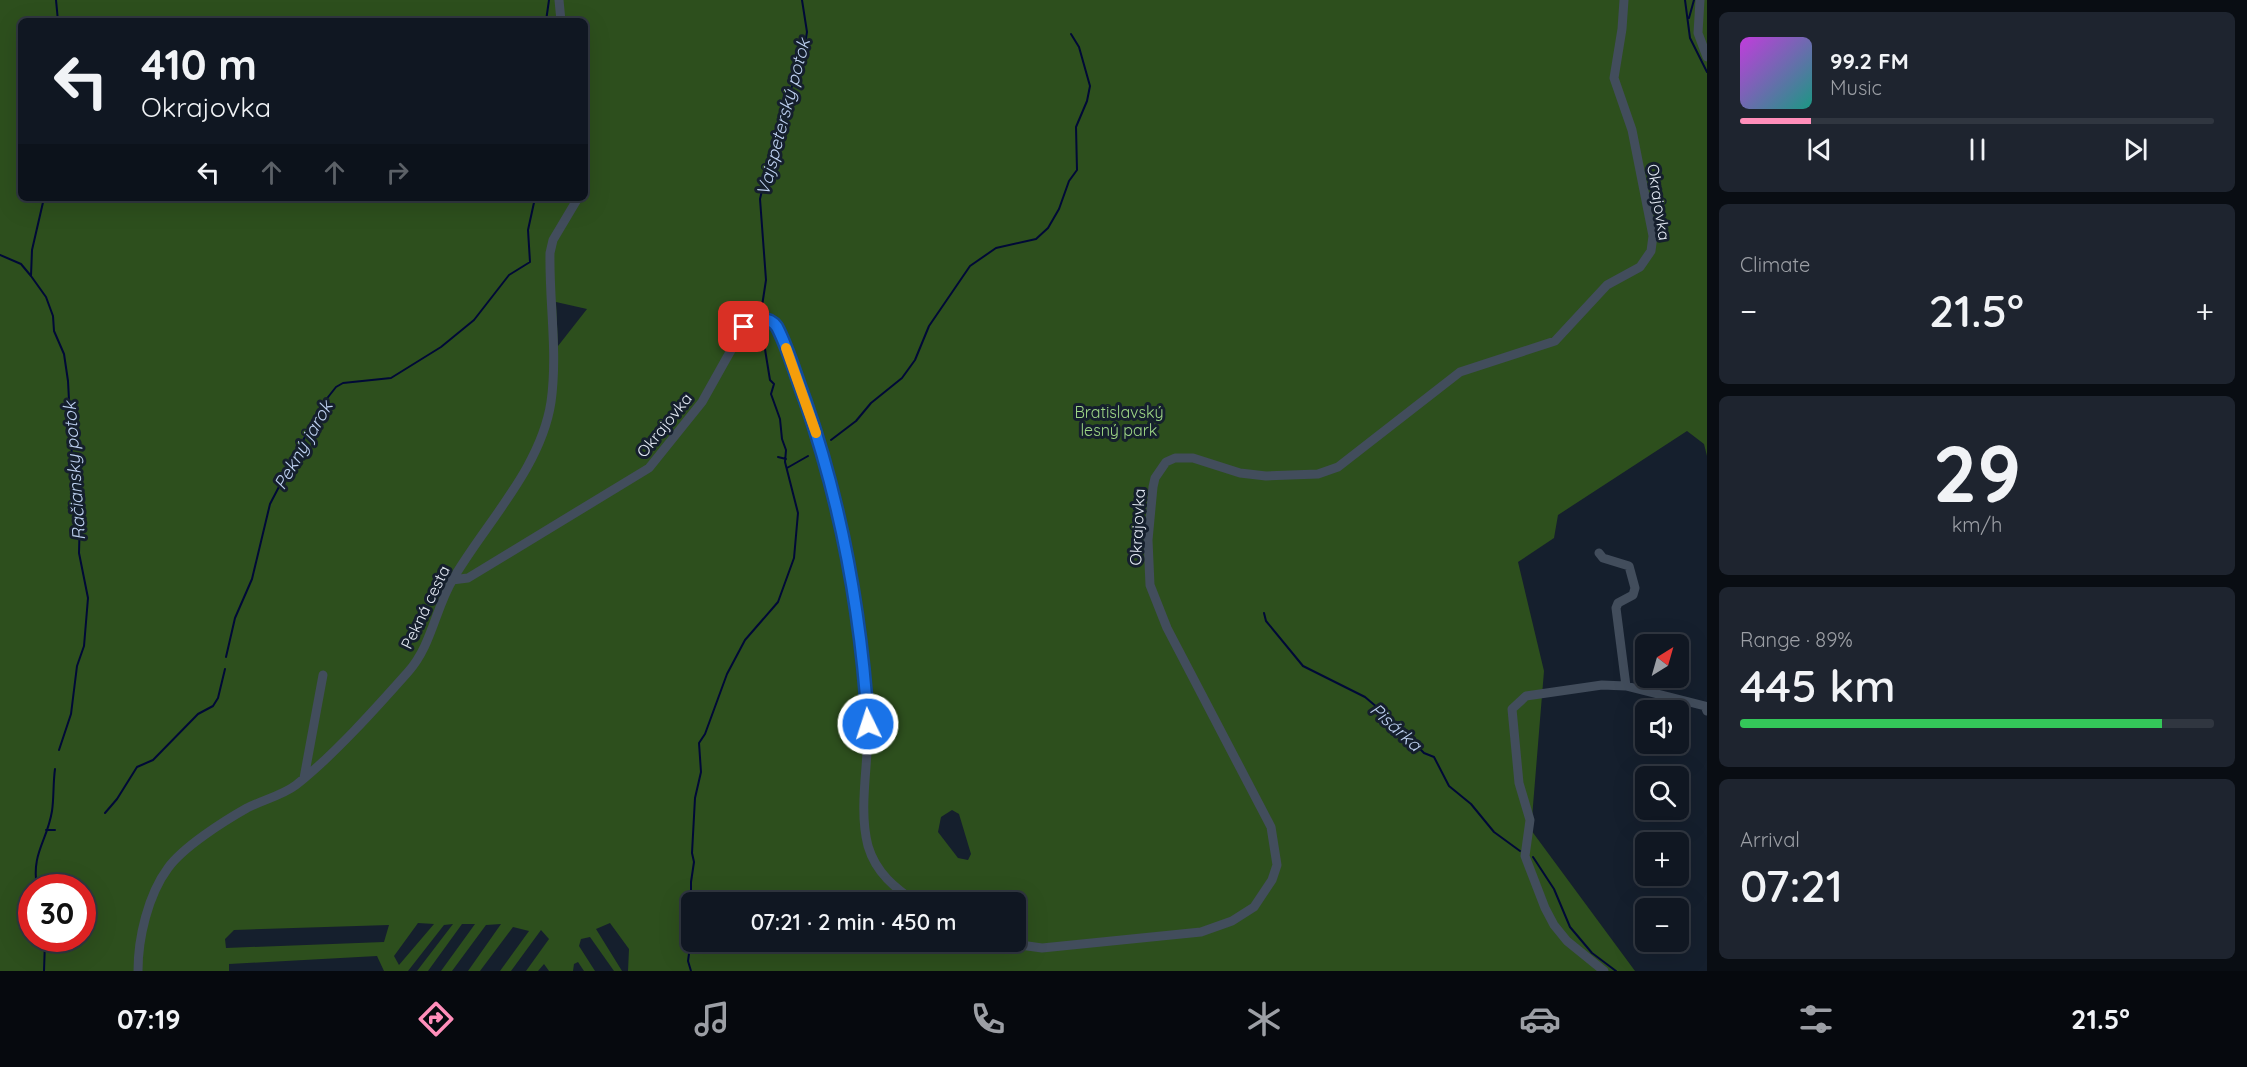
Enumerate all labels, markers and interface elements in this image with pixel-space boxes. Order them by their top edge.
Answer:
water label: Vajspeterský potok [751,35,815,198]
text: 410 m [141,38,257,91]
icon: left [42,42,120,120]
text: 99.2 FM [1830,47,1909,75]
text: Music [1830,75,1882,100]
text: Okrajovka [141,90,271,124]
icon: previous [1803,133,1836,166]
icon: pause [1961,133,1994,166]
icon: next [2119,133,2152,166]
icon: left [192,156,225,189]
icon: ahead [255,156,288,189]
icon: ahead [318,156,351,189]
icon: right [381,156,414,189]
street label: Okrajovka [1643,162,1675,242]
text: Climate [1740,252,1810,277]
text: 21.5° [1929,282,2024,338]
text: − [1740,290,1757,331]
text: + [2195,290,2214,331]
pin [718,301,769,352]
icon: arrive [727,310,760,343]
street label: Okrajovka [632,389,696,461]
water label: Pekný jarok [268,395,338,493]
water label: Račiansky potok [58,399,90,541]
park label: Bratislavský lesný park [1074,402,1164,440]
text: 29 [1933,424,2021,522]
street label: Okrajovka [1125,488,1149,566]
text: km/h [1952,512,2002,537]
street label: Pekná cesta [396,562,454,652]
text: Range · 89% [1740,627,1853,652]
north arrow [1635,634,1689,688]
map controls [1635,634,1689,952]
text: 445 km [1740,657,1896,713]
position arrow [836,692,900,756]
water label: Pisárka [1365,698,1427,757]
button: sound [1635,700,1689,754]
button: search [1635,766,1689,820]
text: Arrival [1740,827,1800,852]
button: + [1635,832,1689,886]
text: 07:21 [1740,857,1843,913]
speed limit sign: 30 [18,874,96,952]
button: − [1635,898,1689,952]
text: 07:21 · 2 min · 450 m [751,908,956,936]
icon: directions [415,998,457,1040]
icon: music [691,998,733,1040]
icon: phone [967,998,1009,1040]
icon: climate [1243,998,1285,1040]
icon: car [1519,998,1561,1040]
icon: filters [1795,998,1837,1040]
text: 07:19 [117,1002,181,1036]
text: 21.5° [2071,1002,2130,1036]

